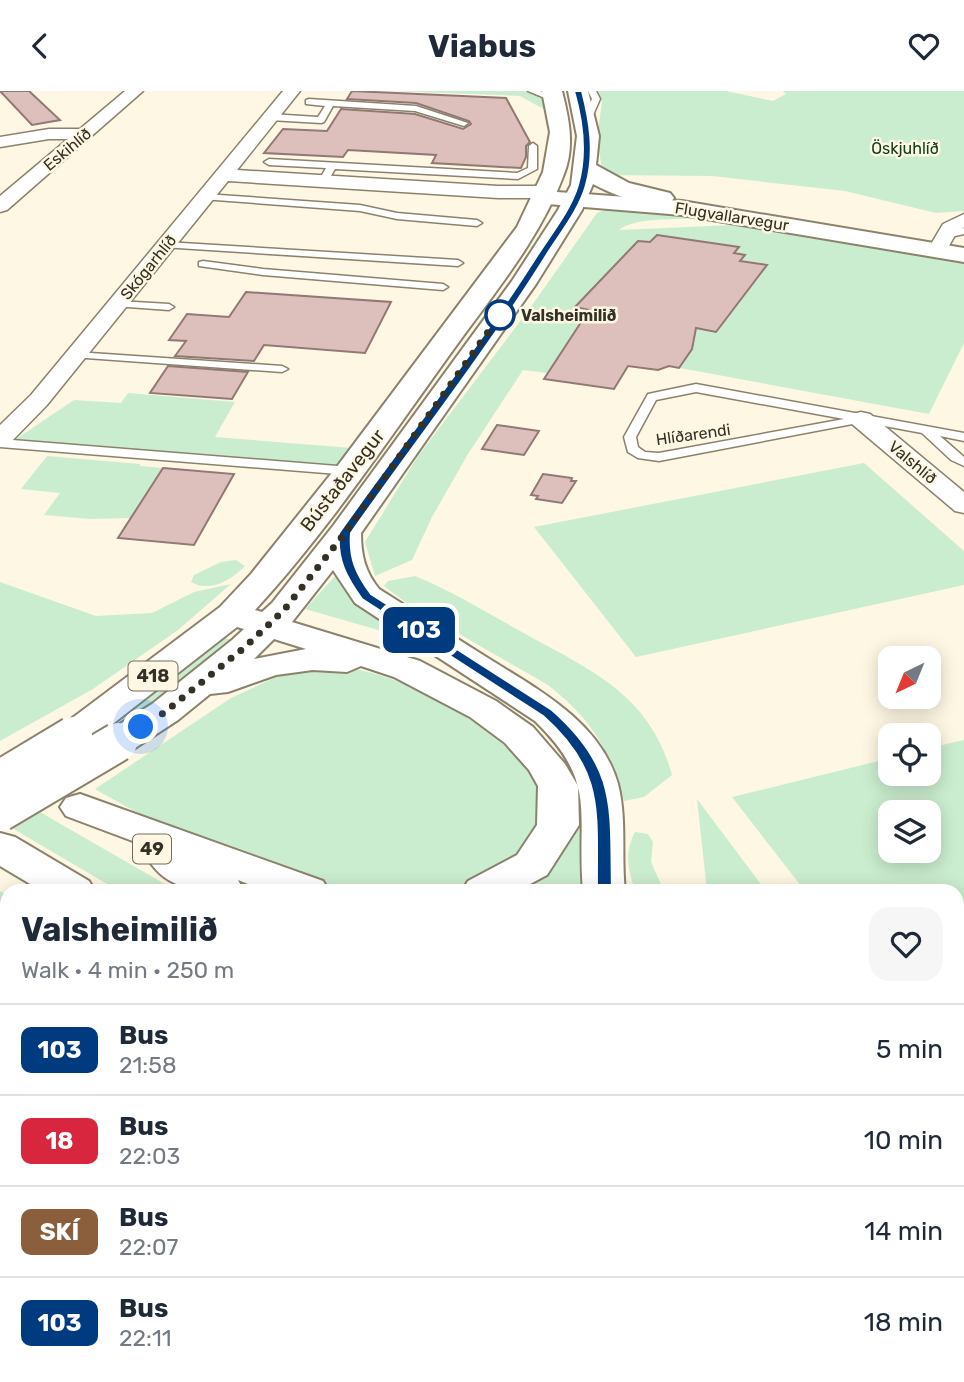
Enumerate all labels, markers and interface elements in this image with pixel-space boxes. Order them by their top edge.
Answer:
icon: back [21,27,59,65]
text: Viabus [428,27,536,65]
icon: heart [905,27,943,65]
street label: Eskihlíð [40,124,95,175]
park label: Öskjuhlíð [871,139,939,158]
street label: Flugvallarvegur [674,198,790,235]
street label: Skógarhlíð [116,231,180,304]
marker: Valsheimilið [485,300,515,330]
place label: Valsheimilið [521,306,617,325]
street label: Hlíðarendi [655,420,732,449]
street label: Bústaðavegur [295,424,390,536]
street label: Valshlíð [885,437,941,488]
line badge: 103 [379,607,459,653]
text: 103 [397,616,441,644]
north arrow [878,646,942,709]
map controls [878,646,941,863]
road number: 418 [128,661,178,691]
your location [123,709,158,744]
button: locate [878,723,941,786]
button: layers [878,800,941,863]
road number: 49 [133,835,171,863]
button: heart [869,907,943,981]
text: Valsheimilið [21,910,218,949]
text: Walk · 4 min · 250 m [21,956,234,984]
text: Bus [119,1020,168,1051]
text: 5 min [876,1034,943,1065]
text: 103 [37,1036,82,1064]
text: 21:58 [119,1051,177,1079]
text: Bus [119,1111,168,1142]
text: 10 min [864,1125,943,1156]
text: 18 [45,1127,74,1155]
text: 22:03 [119,1142,180,1170]
text: Bus [119,1202,168,1233]
text: 14 min [864,1216,943,1247]
text: SKÍ [40,1218,79,1246]
text: 22:07 [119,1233,178,1261]
text: Bus [119,1293,168,1324]
text: 18 min [864,1307,943,1338]
text: 103 [37,1309,82,1337]
text: 22:11 [119,1324,172,1352]

